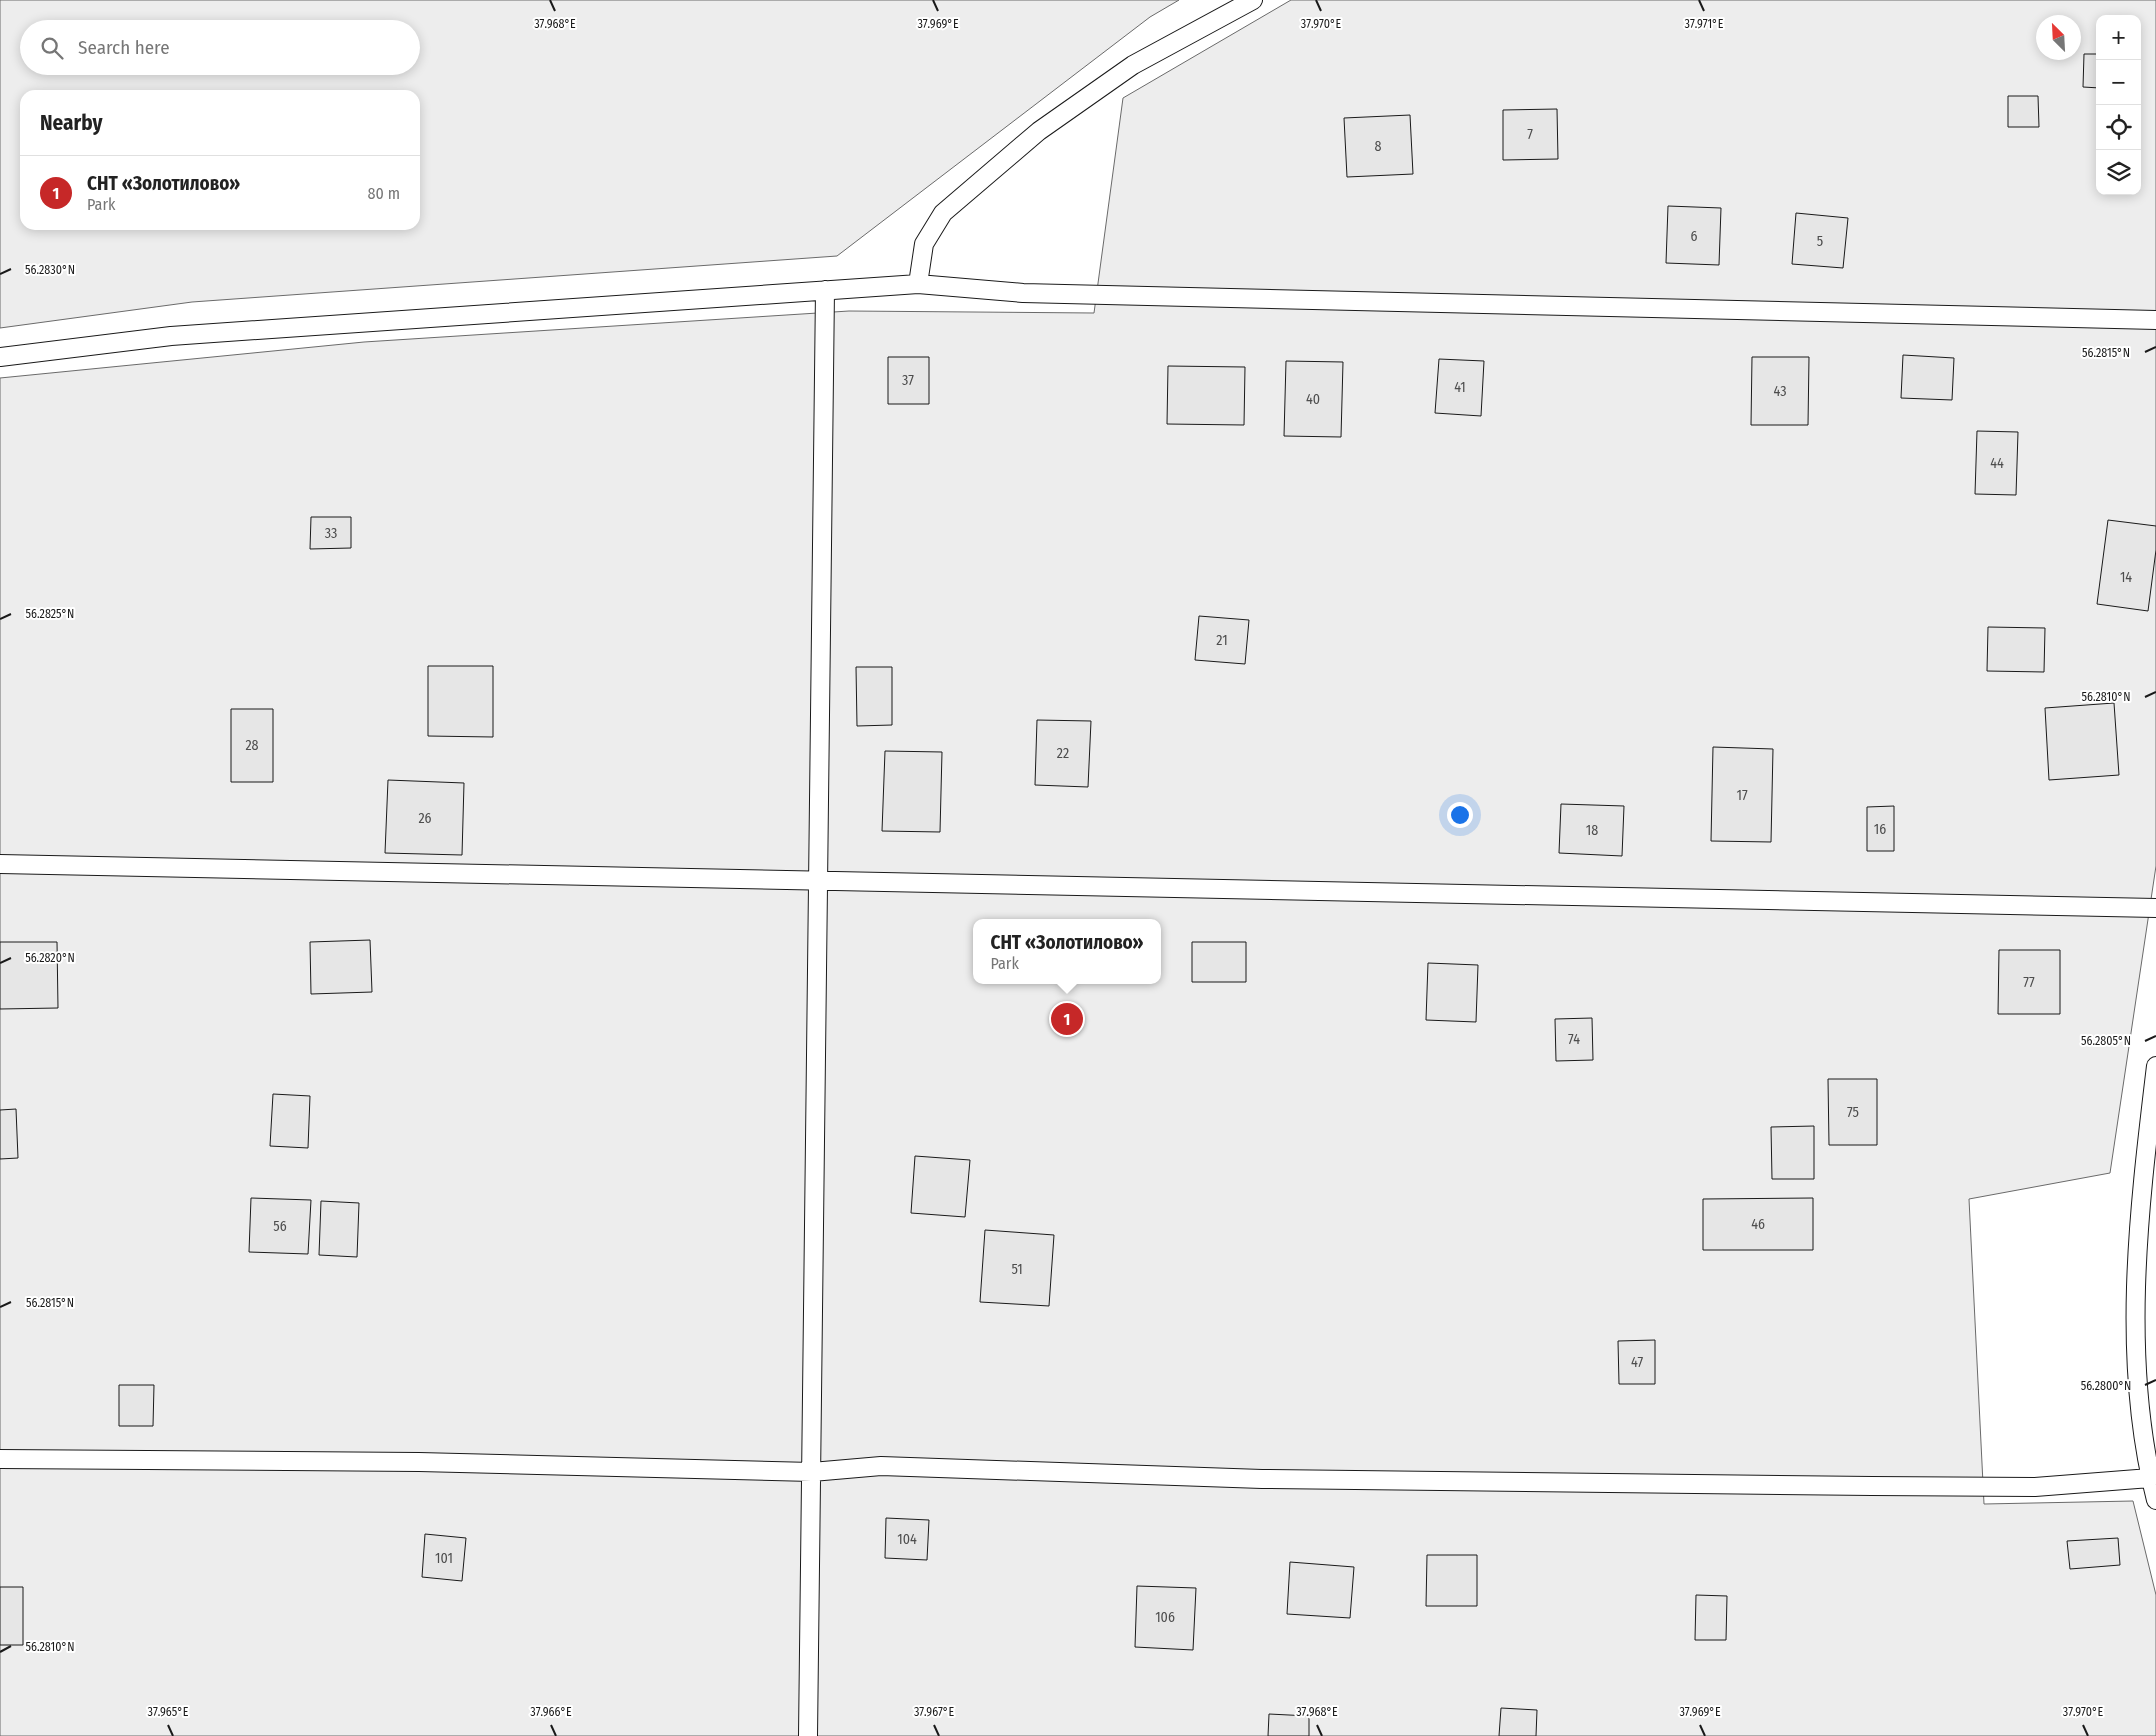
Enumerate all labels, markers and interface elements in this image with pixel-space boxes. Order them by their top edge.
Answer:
north arrow [2036,15,2081,60]
map controls [2096,15,2141,195]
button: + [2096,15,2141,60]
text: 37.968°E [534,17,576,31]
text: 37.969°E [917,17,959,31]
text: 37.970°E [1301,17,1342,31]
text: 37.971°E [1685,17,1724,31]
search box [20,20,420,75]
icon: search [38,34,66,62]
text: Search here [78,36,170,59]
button: − [2096,60,2141,105]
button: locate [2096,105,2141,150]
text: Nearby [40,110,102,136]
house number: 7 [1527,126,1533,143]
house number: 8 [1375,138,1382,155]
button: layers [2096,150,2141,195]
text: СНТ «Золотилово» [87,172,240,195]
text: 1 [53,184,59,203]
text: 80 m [368,184,400,203]
text: Park [87,195,115,214]
house number: 6 [1691,228,1698,245]
house number: 5 [1817,233,1823,250]
text: 56.2830°N [25,263,75,277]
text: 56.2815°N [2082,346,2130,360]
house number: 37 [902,372,914,389]
house number: 41 [1454,379,1466,396]
house number: 43 [1774,383,1786,400]
house number: 40 [1306,391,1320,408]
house number: 44 [1990,455,2004,472]
house number: 33 [325,525,337,542]
house number: 14 [2120,569,2132,586]
text: 56.2825°N [26,607,74,621]
house number: 21 [1216,632,1228,649]
text: 56.2810°N [2082,690,2130,704]
house number: 28 [245,737,259,754]
house number: 22 [1057,745,1069,762]
house number: 17 [1736,787,1748,804]
your location [1447,802,1473,828]
house number: 26 [418,810,432,827]
house number: 16 [1874,821,1886,838]
house number: 18 [1586,822,1598,839]
popup [973,919,1161,984]
text: СНТ «Золотилово» [990,931,1144,954]
text: 56.2820°N [25,951,75,965]
text: Park [990,954,1019,973]
house number: 77 [2023,974,2035,991]
pin: 1 [1051,1000,1083,1038]
house number: 74 [1568,1031,1580,1048]
text: 56.2805°N [2081,1034,2131,1048]
house number: 75 [1847,1104,1859,1121]
house number: 46 [1751,1216,1765,1233]
house number: 56 [273,1218,287,1235]
house number: 51 [1011,1261,1023,1278]
text: 56.2815°N [26,1296,74,1310]
house number: 47 [1631,1354,1643,1371]
text: 56.2800°N [2081,1379,2131,1393]
house number: 104 [897,1531,917,1548]
house number: 101 [435,1550,453,1567]
house number: 106 [1155,1609,1175,1626]
text: 56.2810°N [26,1640,74,1654]
text: 37.965°E [148,1705,189,1719]
text: 37.966°E [530,1705,572,1719]
text: 37.967°E [914,1705,954,1719]
text: 37.968°E [1296,1705,1338,1719]
text: 37.969°E [1679,1705,1721,1719]
text: 37.970°E [2063,1705,2104,1719]

